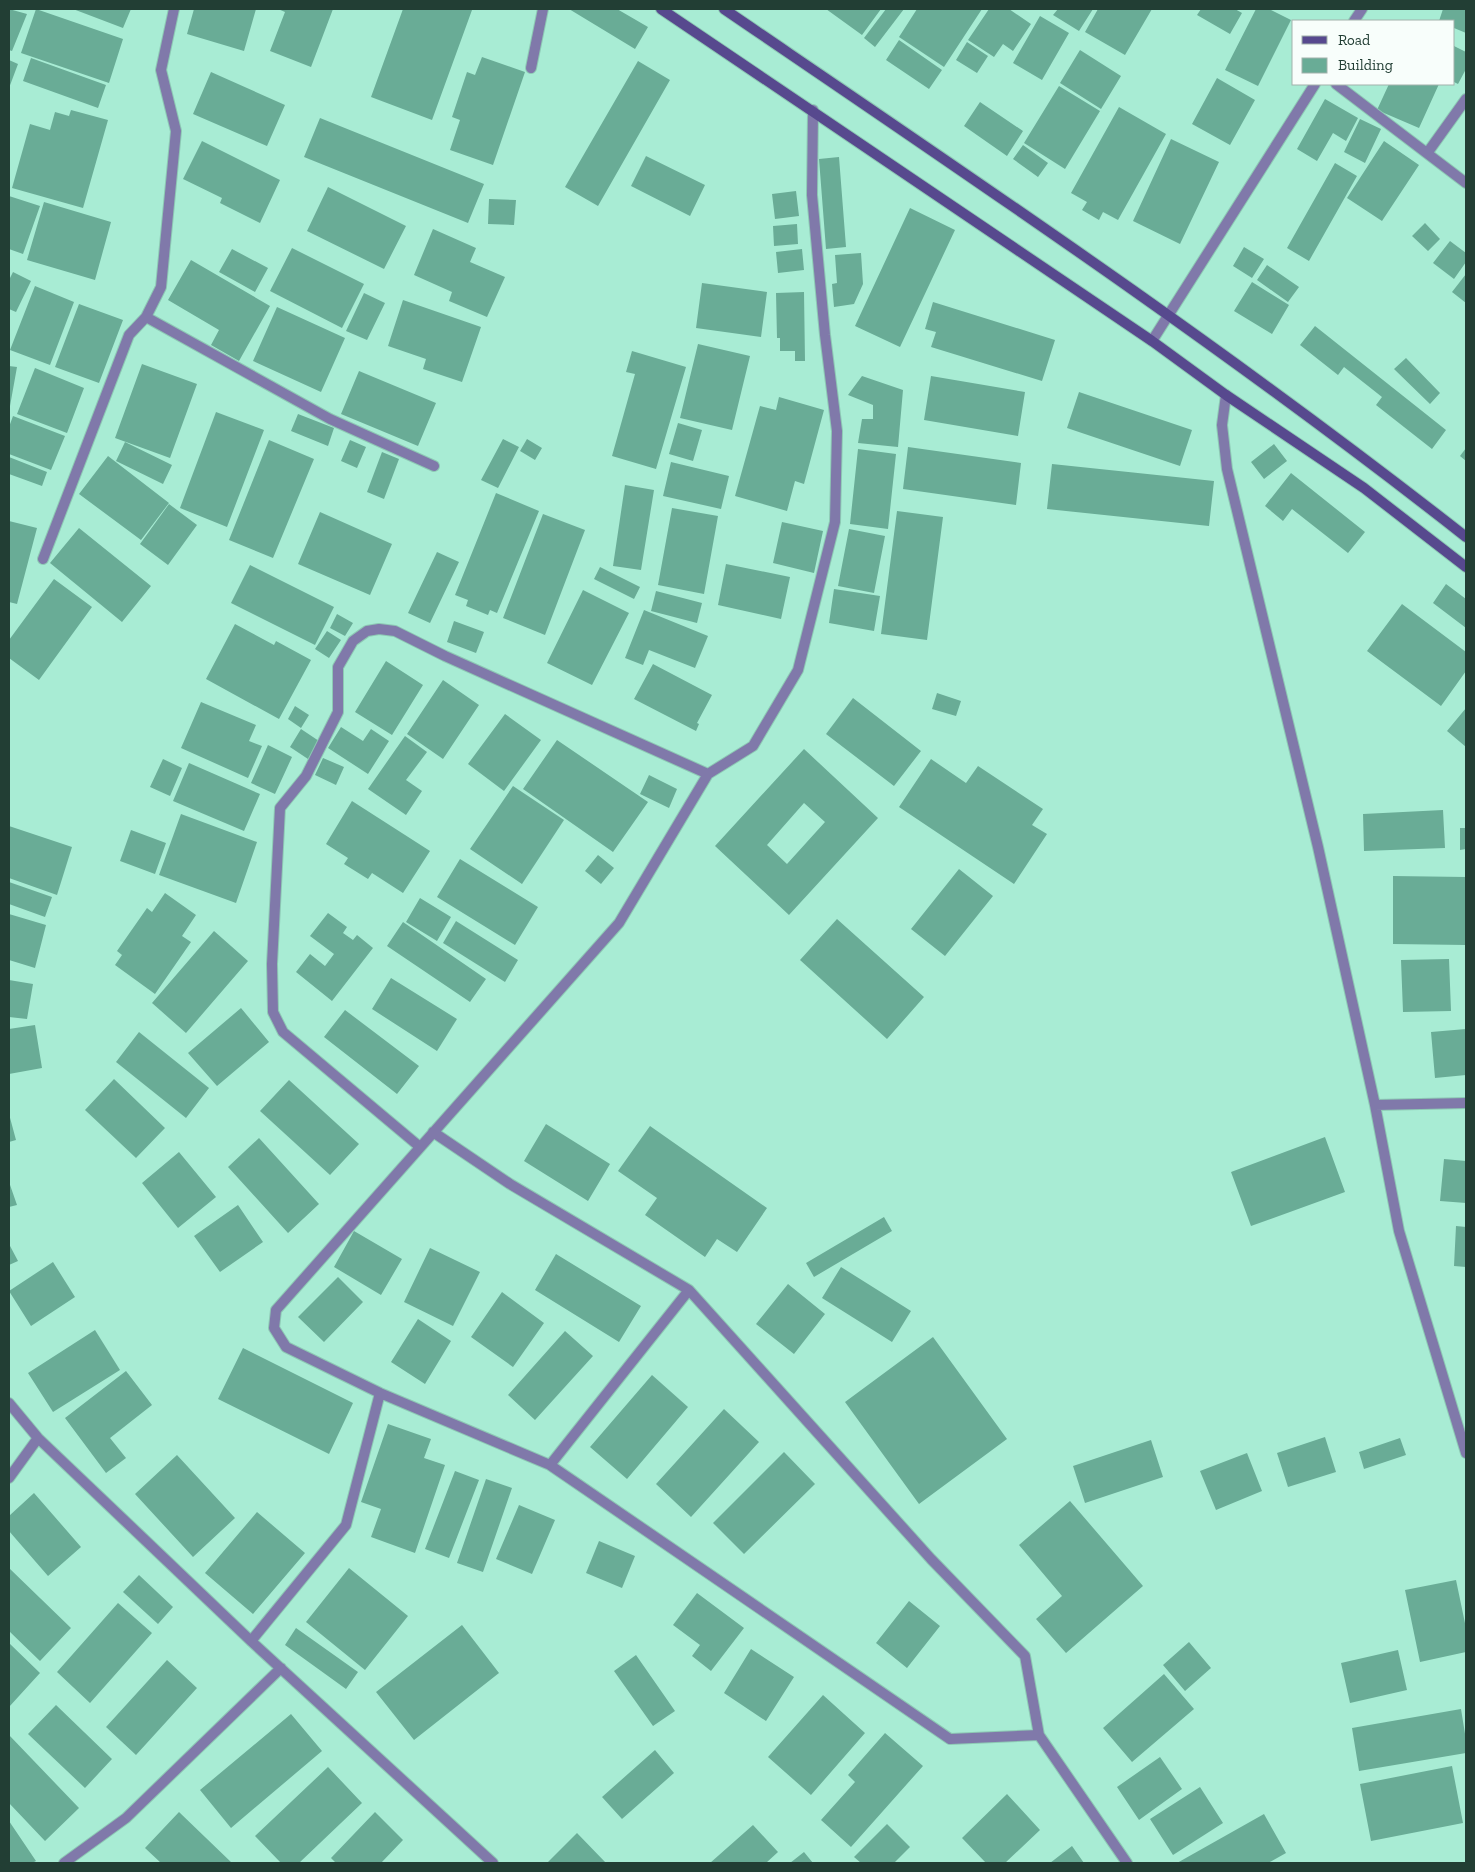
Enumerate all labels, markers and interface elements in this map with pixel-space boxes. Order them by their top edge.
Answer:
legend [1292,20,1455,85]
text: Road [1338,31,1371,49]
text: Building [1338,56,1393,74]

